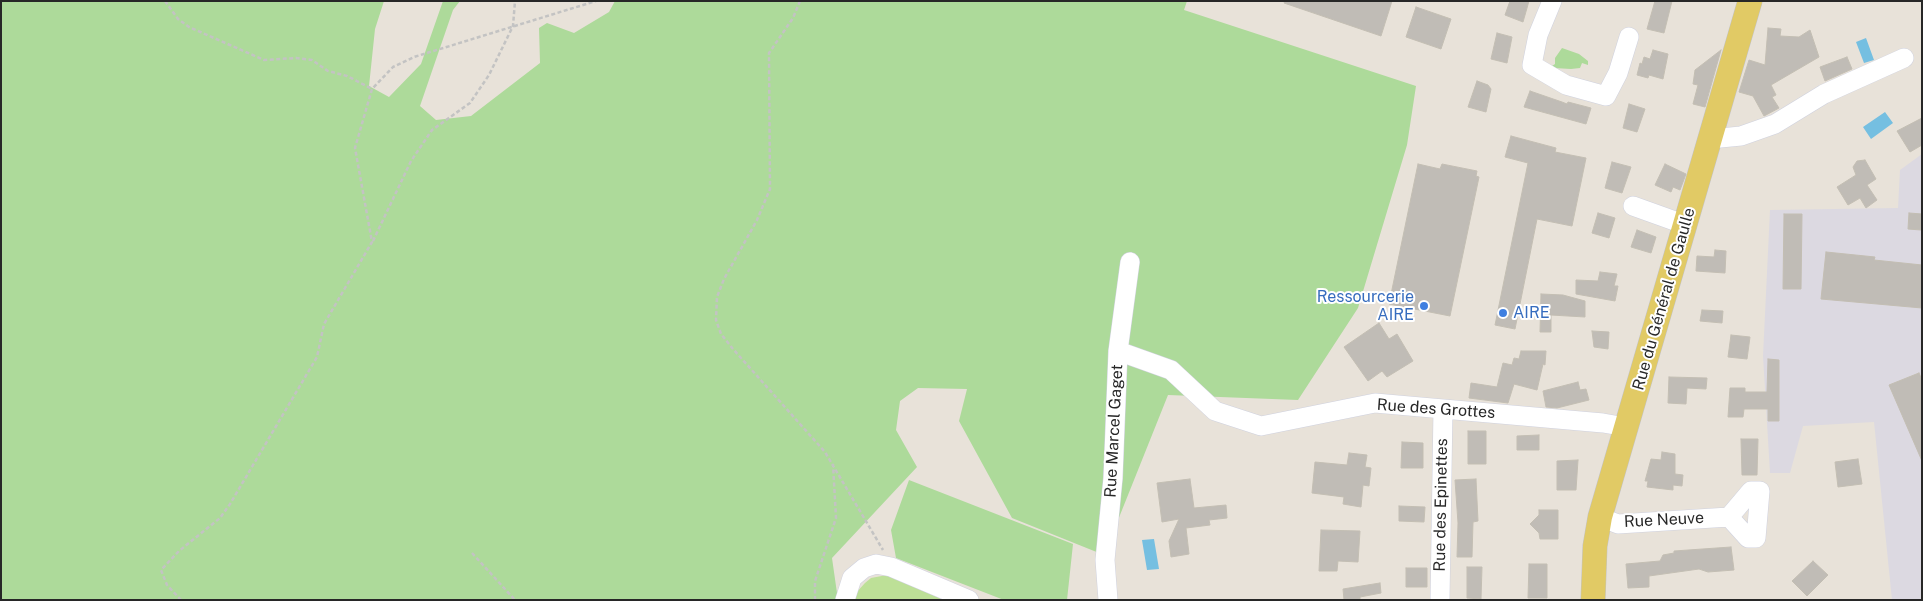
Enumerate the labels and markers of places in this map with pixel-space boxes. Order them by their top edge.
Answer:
place label: Ressourcerie AIRE [1317,287,1414,325]
marker: Ressourcerie AIRE [1418,300,1430,312]
place label: AIRE [1513,303,1550,323]
marker: AIRE [1497,307,1509,319]

